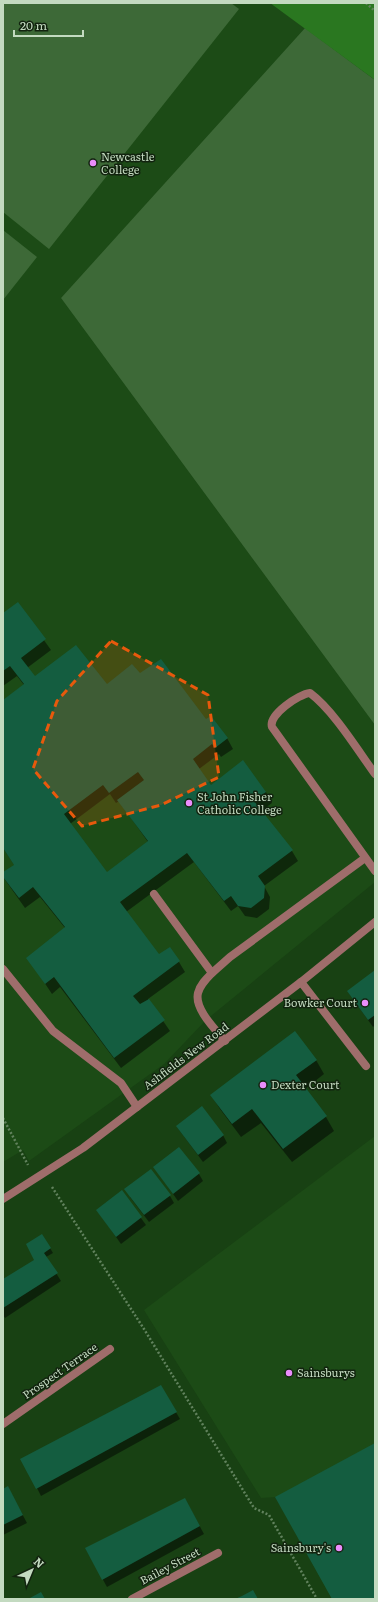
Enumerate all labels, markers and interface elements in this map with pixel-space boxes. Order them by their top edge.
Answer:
scale bar [14,12,83,38]
text: 20 m [20,16,47,34]
place label: Newcastle College [101,148,155,177]
marker: Newcastle College [88,158,98,168]
place label: St John Fisher Catholic College [197,788,282,817]
marker: St John Fisher Catholic College [184,798,194,808]
place label: Bowker Court [284,994,358,1010]
marker: Bowker Court [360,998,370,1008]
street label: Ashfields New Road [139,1018,232,1093]
place label: Dexter Court [271,1076,340,1092]
marker: Dexter Court [258,1080,268,1090]
street label: Prospect Terrace [19,1338,100,1402]
place label: Sainsburys [297,1364,355,1380]
marker: Sainsburys [284,1368,294,1378]
place label: Sainsbury's [271,1539,331,1555]
street label: Bailey Street [137,1542,203,1588]
marker: Sainsbury's [334,1543,344,1553]
north arrow [12,1550,52,1590]
text: N [31,1553,49,1571]

